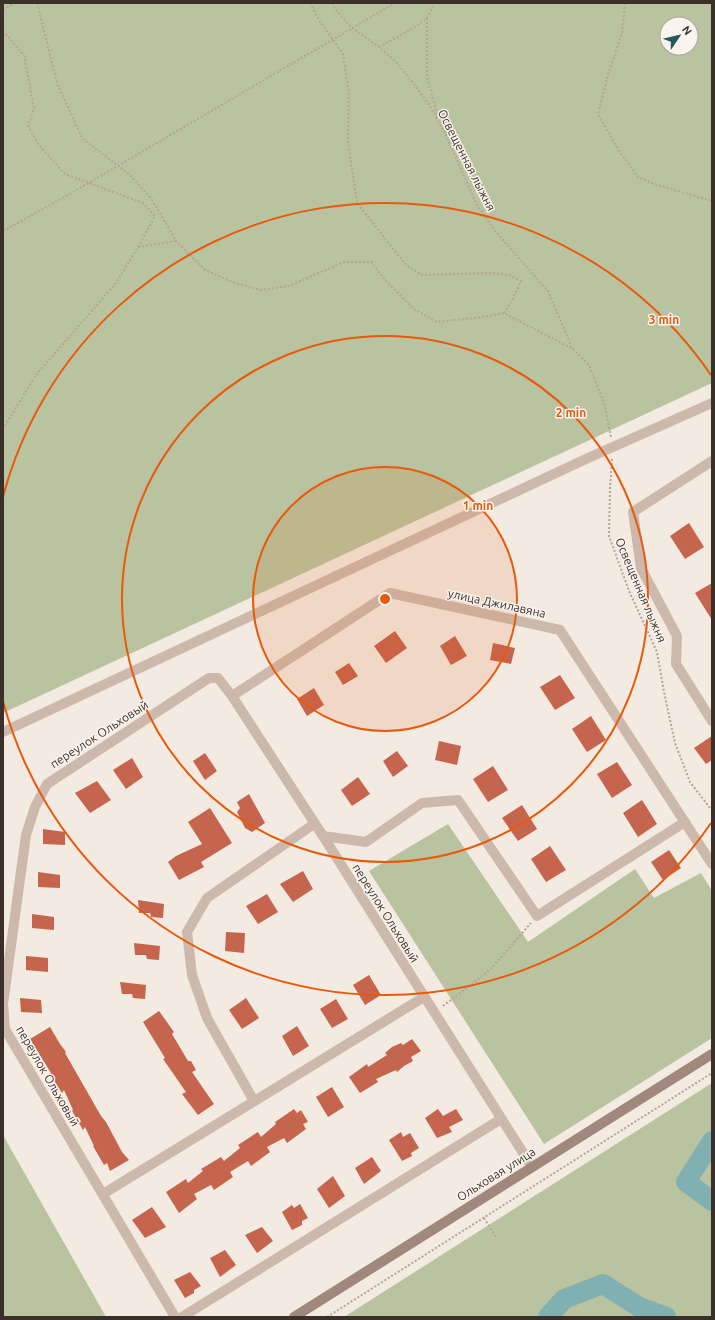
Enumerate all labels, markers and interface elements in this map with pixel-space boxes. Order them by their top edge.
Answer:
north arrow [659,16,699,56]
text: N [680,23,694,37]
street label: Освещенная лыжня [436,107,498,213]
text: 3 min [649,313,679,326]
text: 2 min [556,406,586,419]
text: 1 min [463,499,493,512]
street label: Освещенная лыжня [613,536,669,644]
street label: улица Джилавяна [447,586,547,620]
centre of rings [378,592,392,606]
street label: переулок Ольховый [48,698,150,770]
street label: переулок Ольховый [350,861,422,965]
street label: переулок Ольховый [14,1024,82,1128]
street label: Ольховая улица [454,1145,538,1203]

